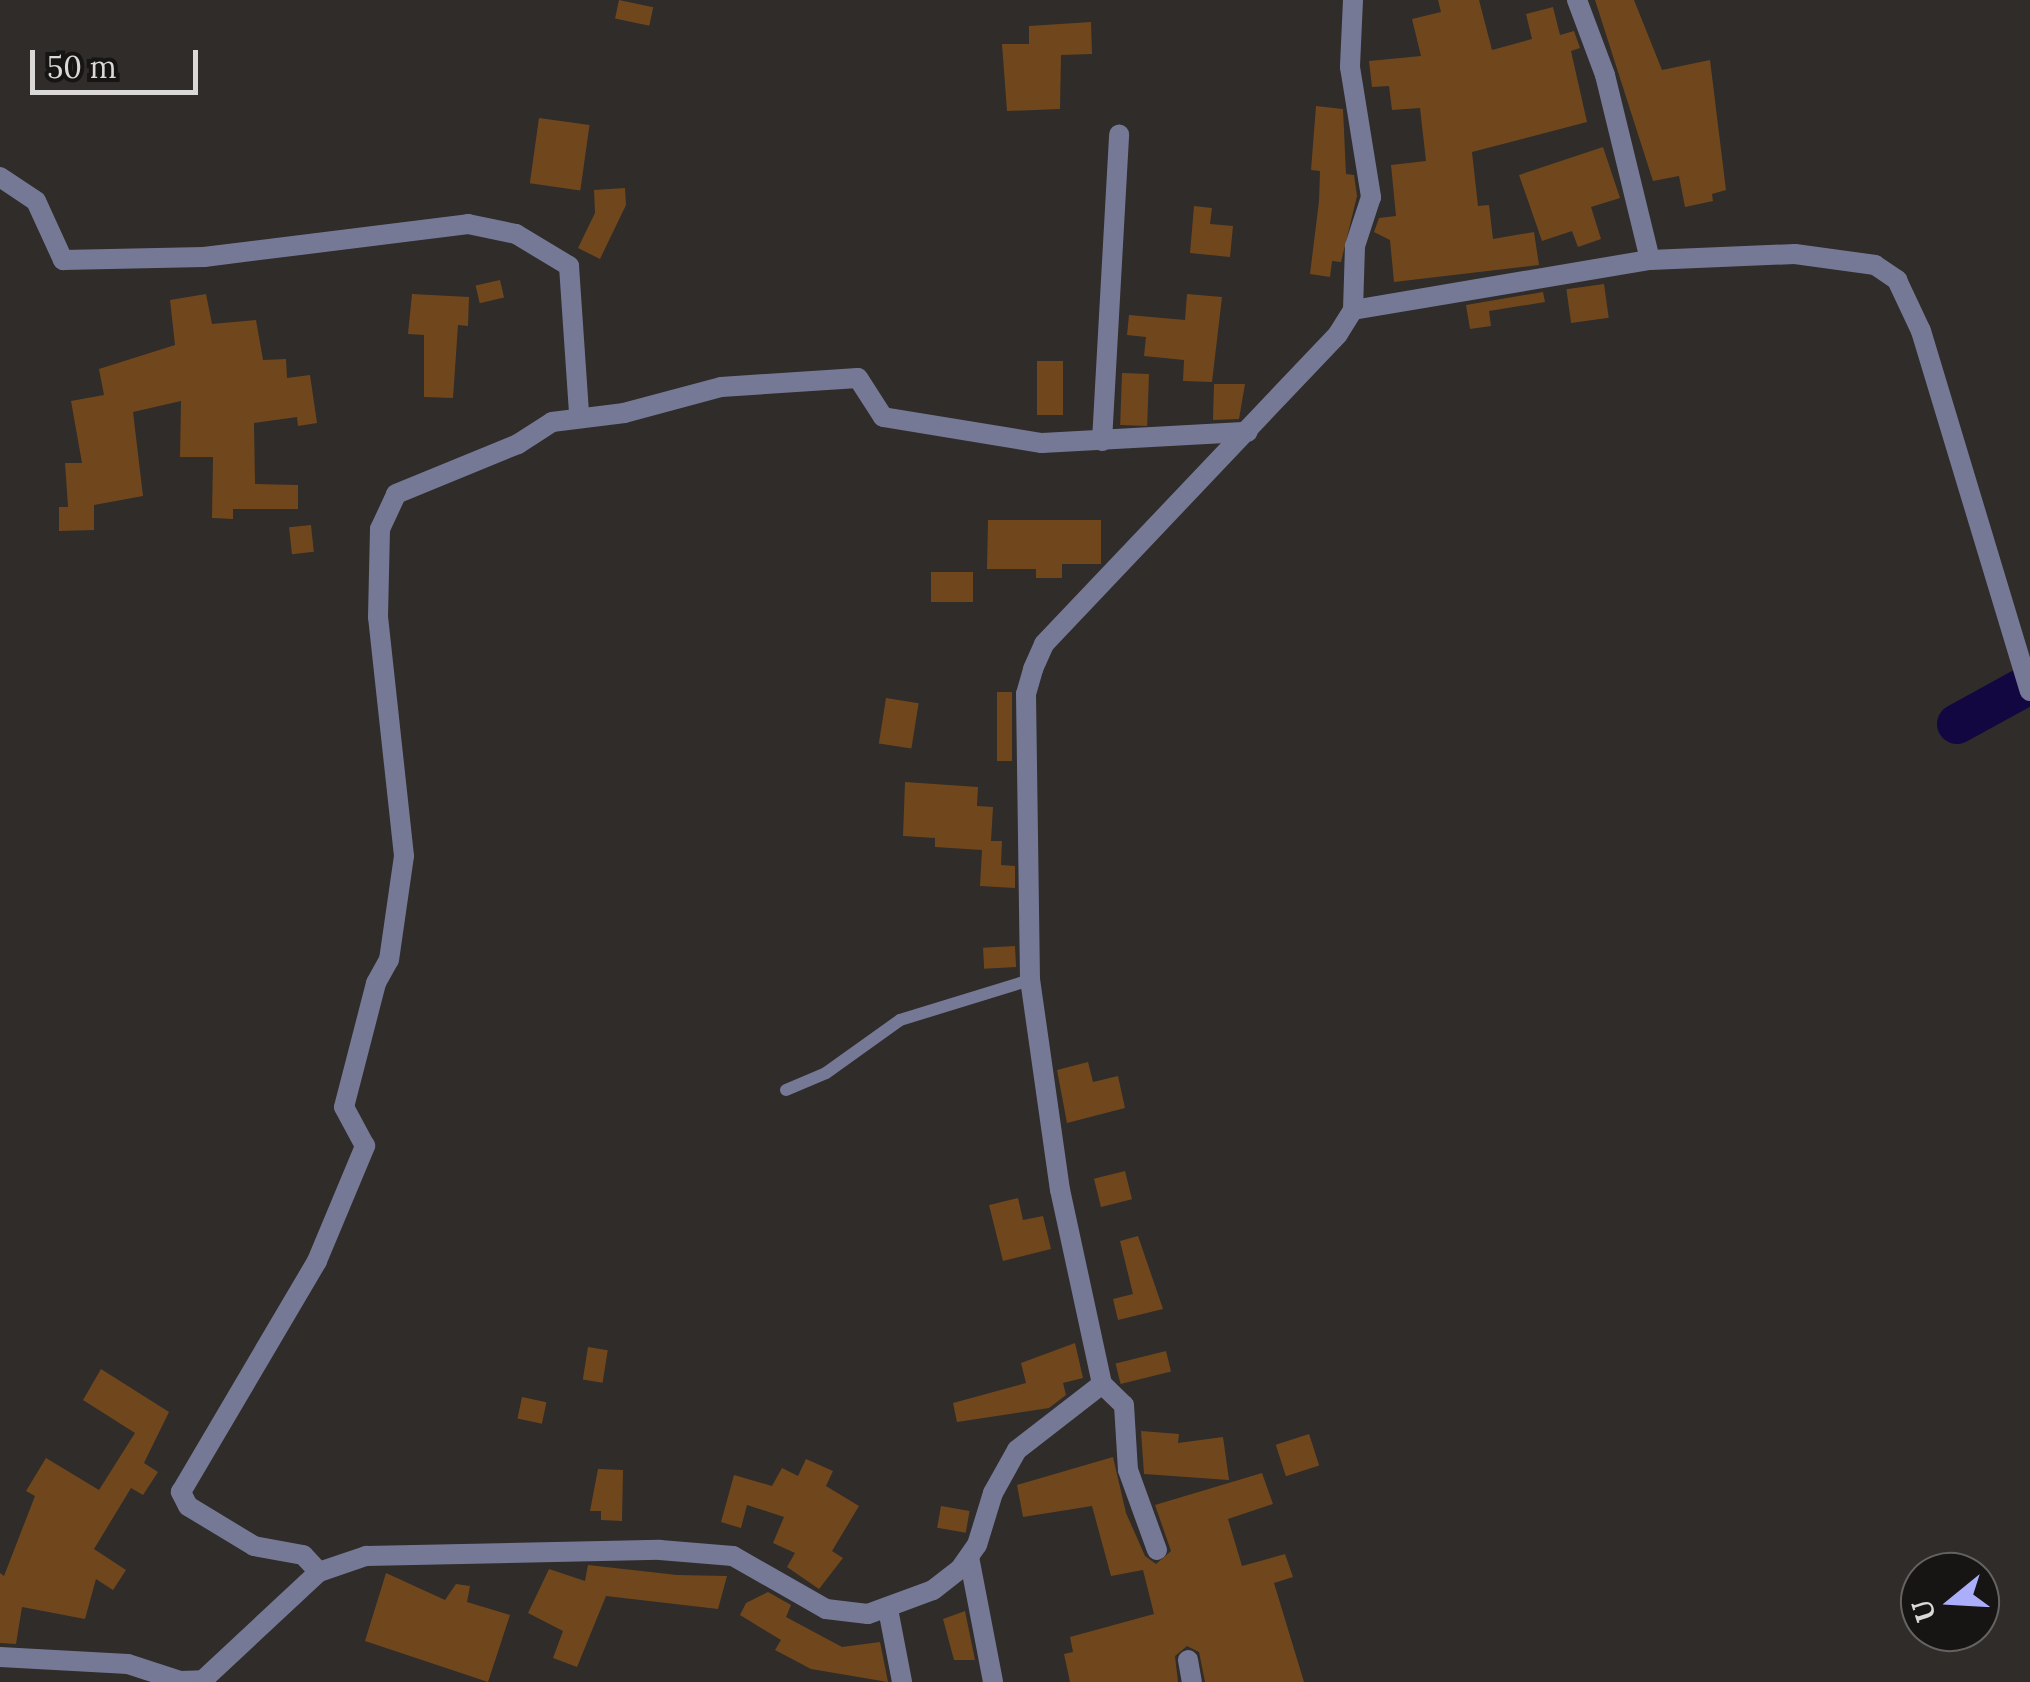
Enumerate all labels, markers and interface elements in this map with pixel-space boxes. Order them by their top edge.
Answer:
scale bar [35,30,202,92]
text: 50 m [47,48,117,86]
north arrow [1900,1552,2000,1652]
text: U [1903,1595,1944,1626]

